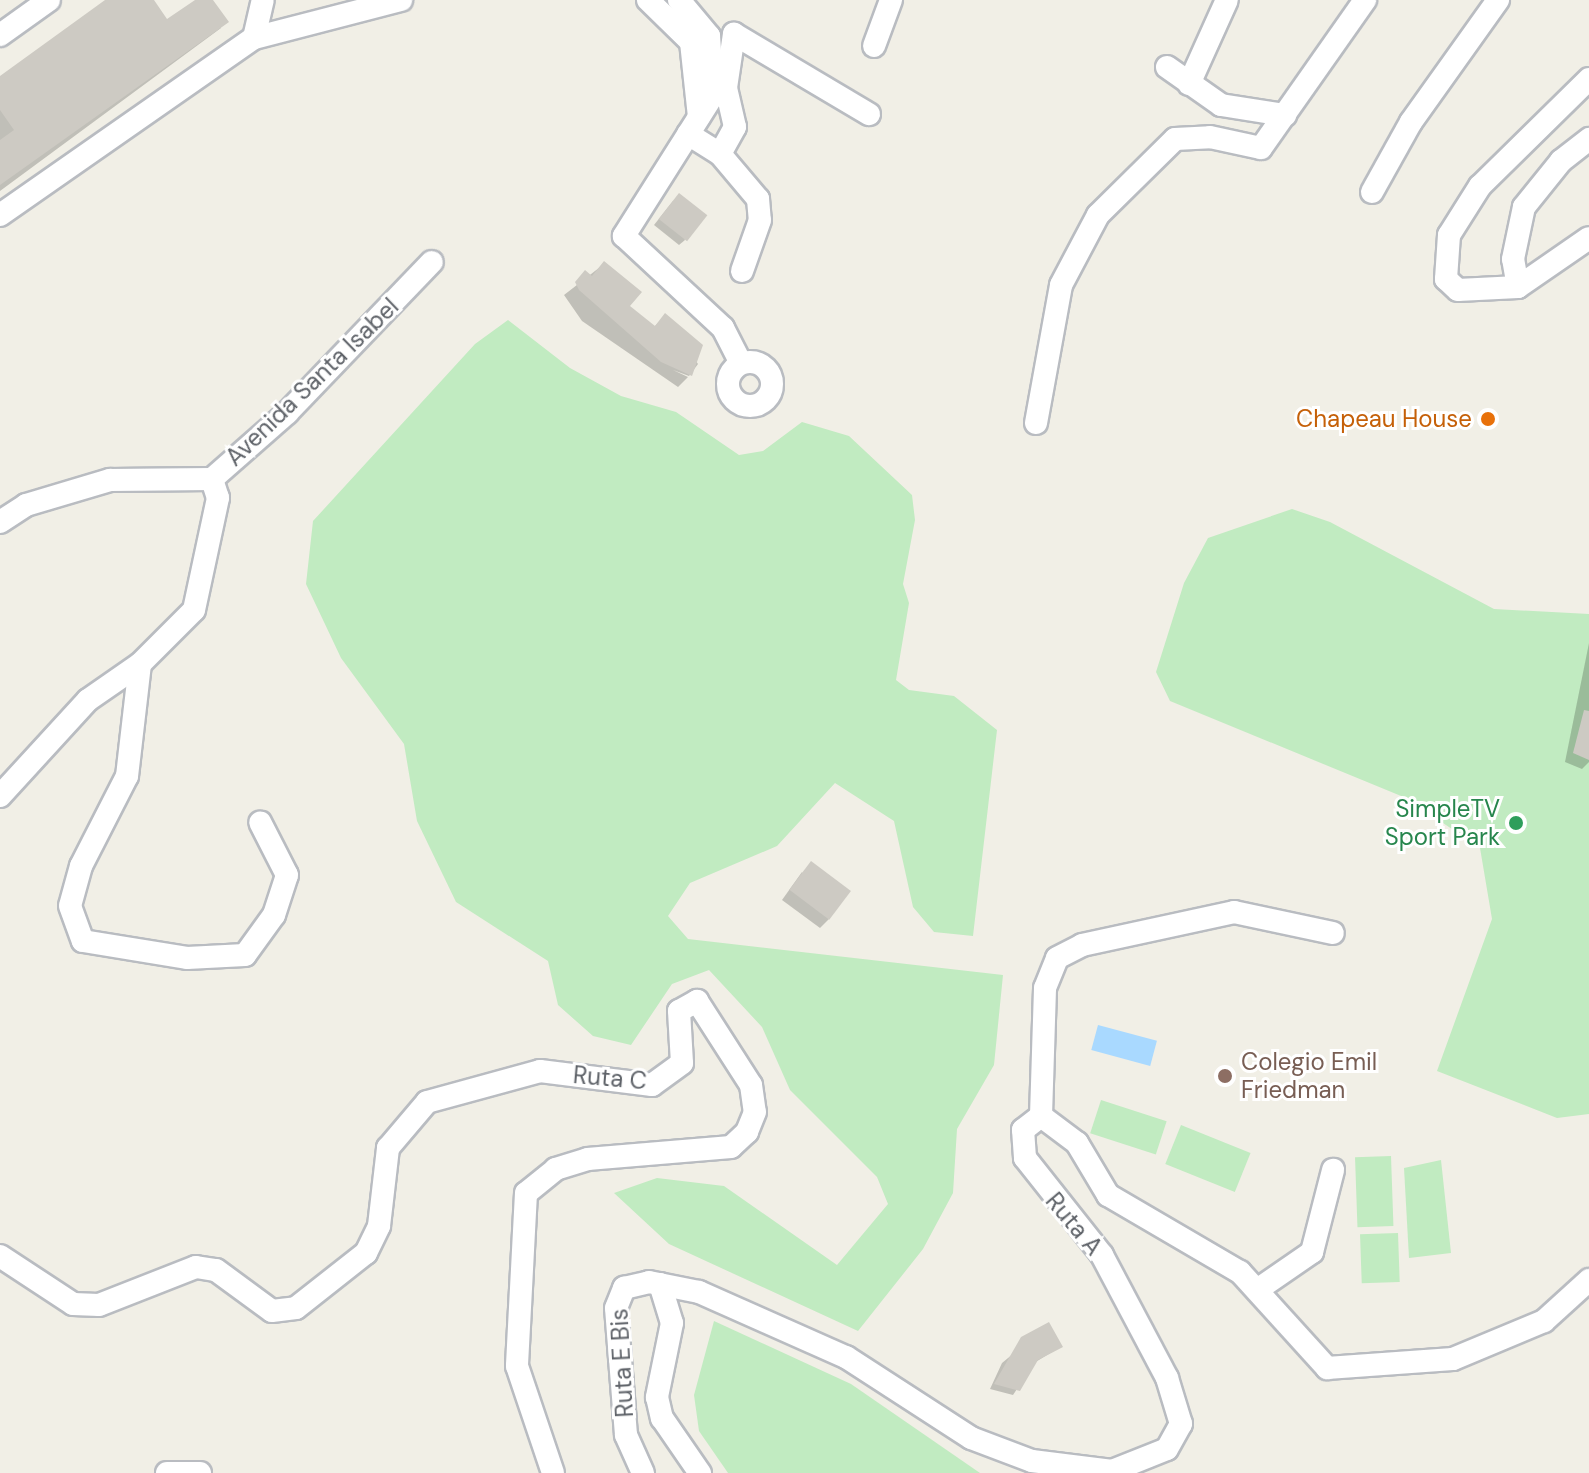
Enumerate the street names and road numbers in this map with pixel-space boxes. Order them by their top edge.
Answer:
street label: Avenida Santa Isabel [220,292,404,472]
street label: Ruta C [572,1060,648,1096]
street label: Ruta A [1040,1187,1108,1261]
street label: Ruta E Bis [605,1308,639,1418]

